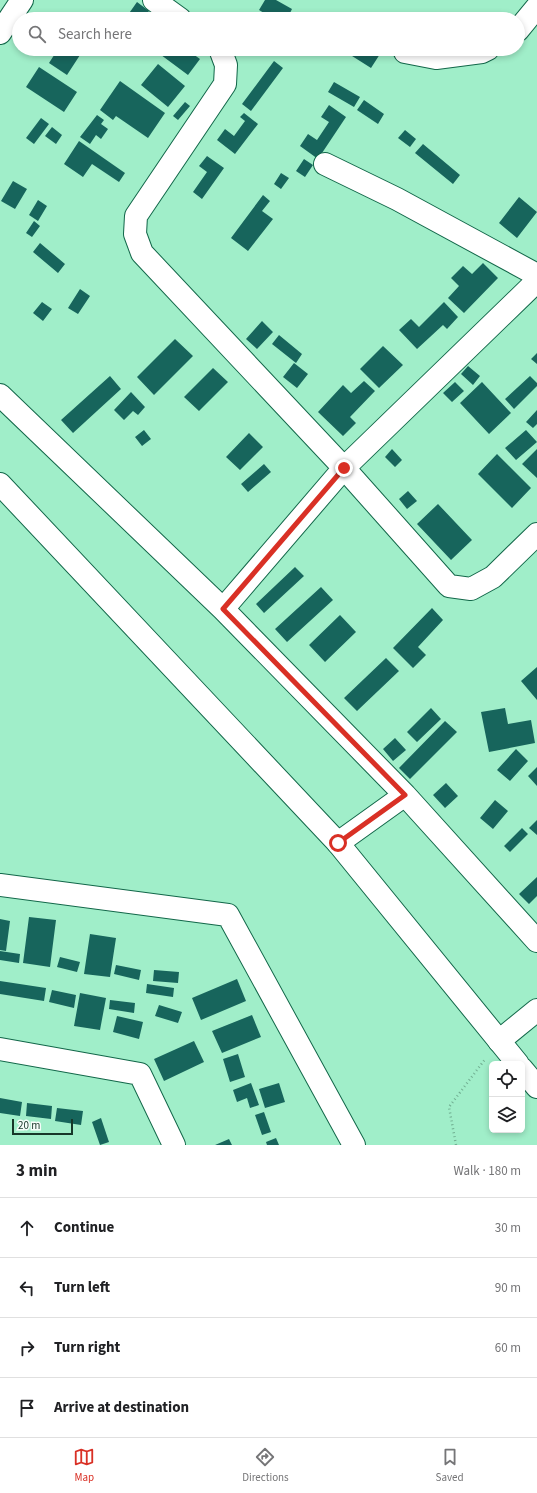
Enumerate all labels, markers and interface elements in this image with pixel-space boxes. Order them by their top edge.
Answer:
search box [12,12,525,56]
icon: search [26,23,48,45]
text: Search here [58,24,132,45]
route end [335,459,353,477]
route start [329,834,347,852]
map controls [489,1061,525,1133]
button: locate [489,1061,525,1097]
button: layers [489,1097,525,1133]
scale bar [12,1117,73,1136]
text: 20 m [18,1118,40,1133]
text: 3 min [16,1159,57,1183]
text: Walk · 180 m [453,1162,521,1180]
icon: ahead [16,1217,38,1239]
text: Continue [54,1217,114,1238]
text: 30 m [495,1219,521,1237]
icon: left [16,1277,38,1299]
text: Turn left [54,1277,110,1298]
text: 90 m [495,1279,521,1297]
icon: right [16,1337,38,1359]
text: Turn right [54,1337,120,1358]
text: 60 m [495,1339,521,1357]
icon: arrive [16,1397,38,1419]
text: Arrive at destination [54,1397,189,1418]
tab: Map [73,1446,95,1485]
tab: Directions [242,1446,289,1485]
tab: Saved [436,1446,464,1485]

